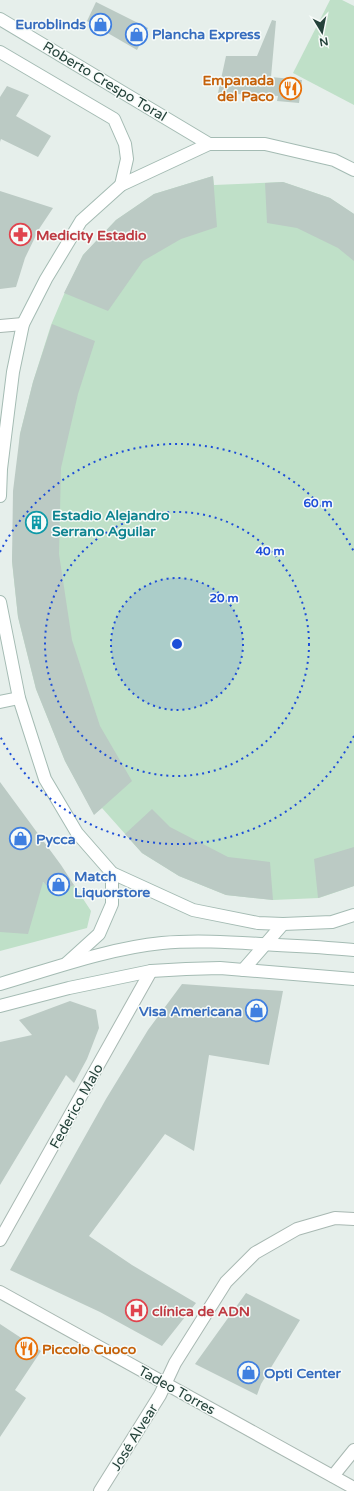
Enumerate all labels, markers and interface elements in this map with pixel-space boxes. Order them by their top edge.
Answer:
shop icon: Euroblinds [88,11,114,37]
north arrow [302,12,342,52]
place label: Euroblinds [15,16,86,33]
shop icon: Plancha Express [124,21,150,47]
place label: Plancha Express [152,26,261,43]
text: N [318,34,329,49]
street label: Roberto Crespo Toral [40,38,170,125]
place label: Empanada del Paco [203,72,274,105]
restaurant icon: Empanada del Paco [277,75,303,101]
pharmacy icon: Medicity Estadio [7,222,33,248]
place label: Medicity Estadio [36,227,147,244]
text: 60 m [303,496,333,510]
place label: Estadio Alejandro Serrano Aguilar [52,507,170,540]
building icon: Estadio Alejandro Serrano Aguilar [23,510,49,536]
text: 40 m [255,544,285,558]
text: 20 m [209,591,239,605]
centre of rings [170,637,184,651]
shop icon: Pycca [8,826,34,852]
place label: Pycca [36,831,76,848]
place label: Match Liquorstore [74,868,150,901]
shop icon: Match Liquorstore [46,871,72,897]
shop icon: Visa Americana [244,998,270,1024]
place label: Visa Americana [139,1003,242,1020]
street label: Federico Malo [46,1061,107,1152]
hospital icon: clínica de ADN [123,1298,149,1324]
place label: clínica de ADN [152,1303,250,1320]
restaurant icon: Piccolo Cuoco [13,1336,39,1362]
place label: Piccolo Cuoco [42,1341,137,1358]
shop icon: Opti Center [235,1360,261,1386]
street label: Tadeo Torres [135,1362,219,1419]
place label: Opti Center [264,1365,341,1382]
street label: José Alvear [107,1400,162,1474]

